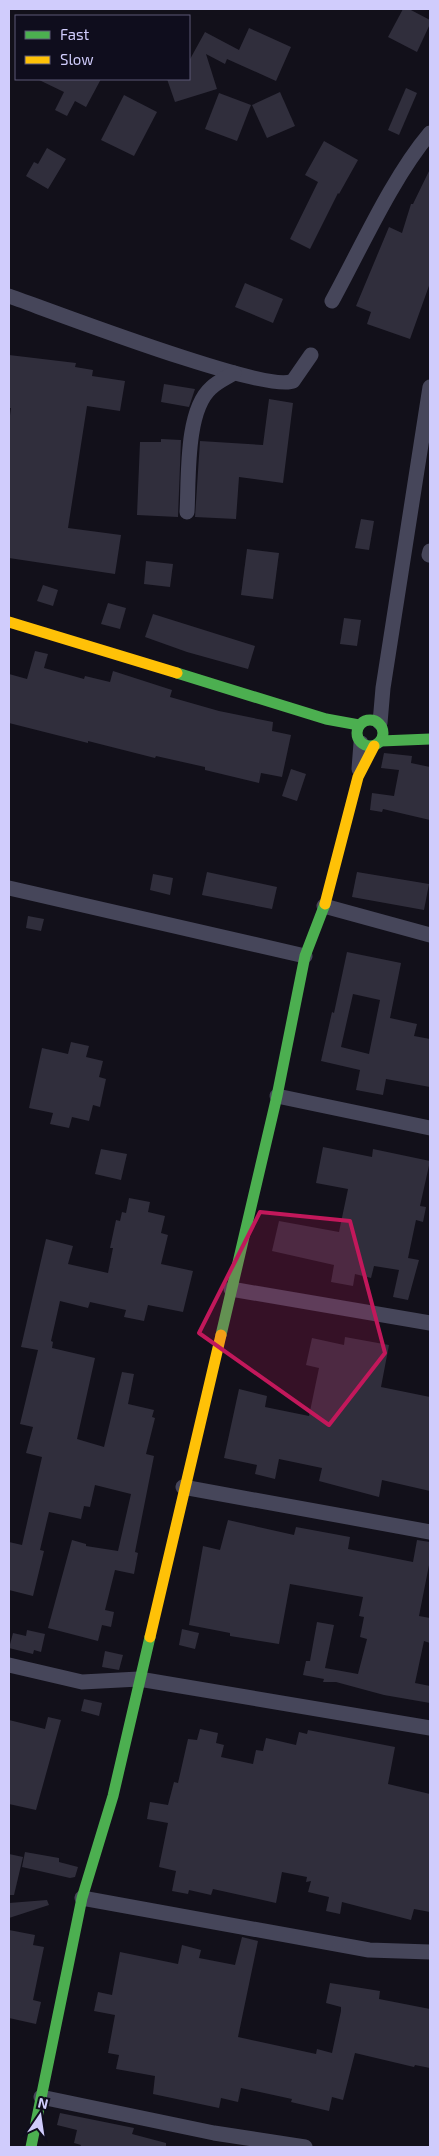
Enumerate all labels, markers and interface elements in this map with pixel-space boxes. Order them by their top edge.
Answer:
legend [15,15,190,80]
text: Fast [60,25,90,43]
text: Slow [60,50,94,68]
north arrow [15,2091,65,2141]
text: N [36,2093,50,2112]

